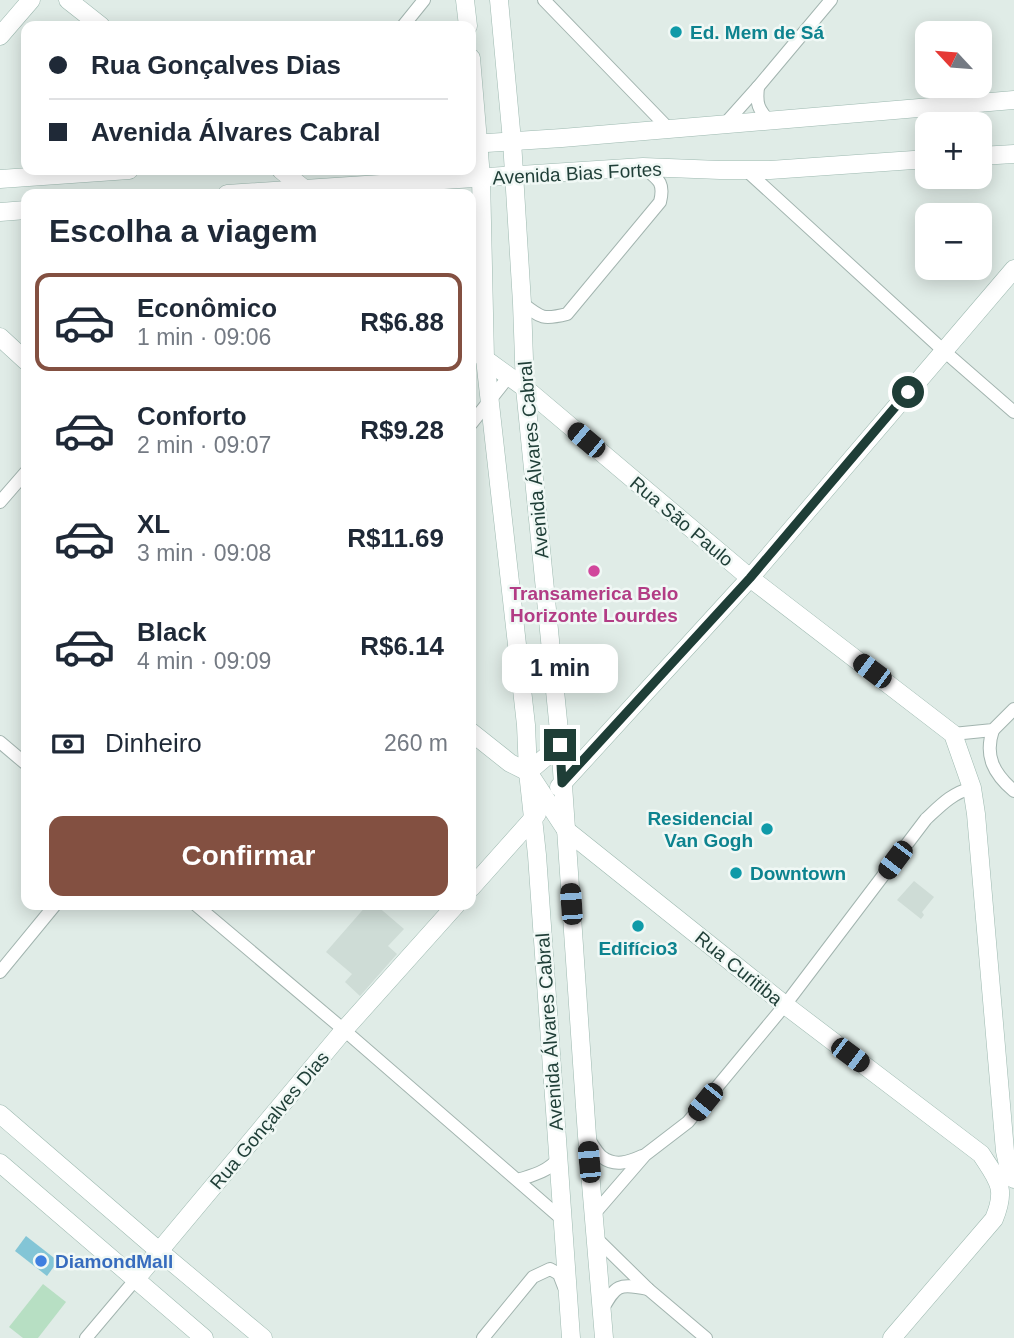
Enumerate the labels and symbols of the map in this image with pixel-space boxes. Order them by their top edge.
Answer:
north arrow [915,21,992,98]
place label: Ed. Mem de Sá [690,22,825,43]
marker: Ed. Mem de Sá [668,24,684,40]
street label: Avenida Bias Fortes [492,159,662,188]
street label: Avenida Álvares Cabral [514,360,553,560]
route start [892,376,924,408]
car [564,418,609,462]
street label: Rua São Paulo [626,472,737,571]
marker: Transamerica Belo Horizonte Lourdes [586,563,602,579]
place label: Transamerica Belo Horizonte Lourdes [510,583,678,626]
callout: 1 min [502,644,618,692]
car [849,650,896,692]
route end [544,729,576,761]
place label: Residencial Van Gogh [647,808,753,851]
marker: Residencial Van Gogh [759,821,775,837]
car [874,837,917,883]
place label: Downtown [750,863,846,884]
marker: Downtown [728,865,744,881]
car [560,882,583,926]
marker: Edifício3 [630,918,646,934]
street label: Rua Curitiba [691,927,787,1010]
street label: Avenida Álvares Cabral [532,932,567,1132]
place label: Edifício3 [598,938,678,959]
car [827,1034,874,1076]
street label: Rua Gonçalves Dias [206,1047,333,1193]
car [684,1079,727,1125]
car [577,1140,602,1184]
place label: DiamondMall [55,1251,173,1272]
marker: DiamondMall [33,1253,49,1269]

